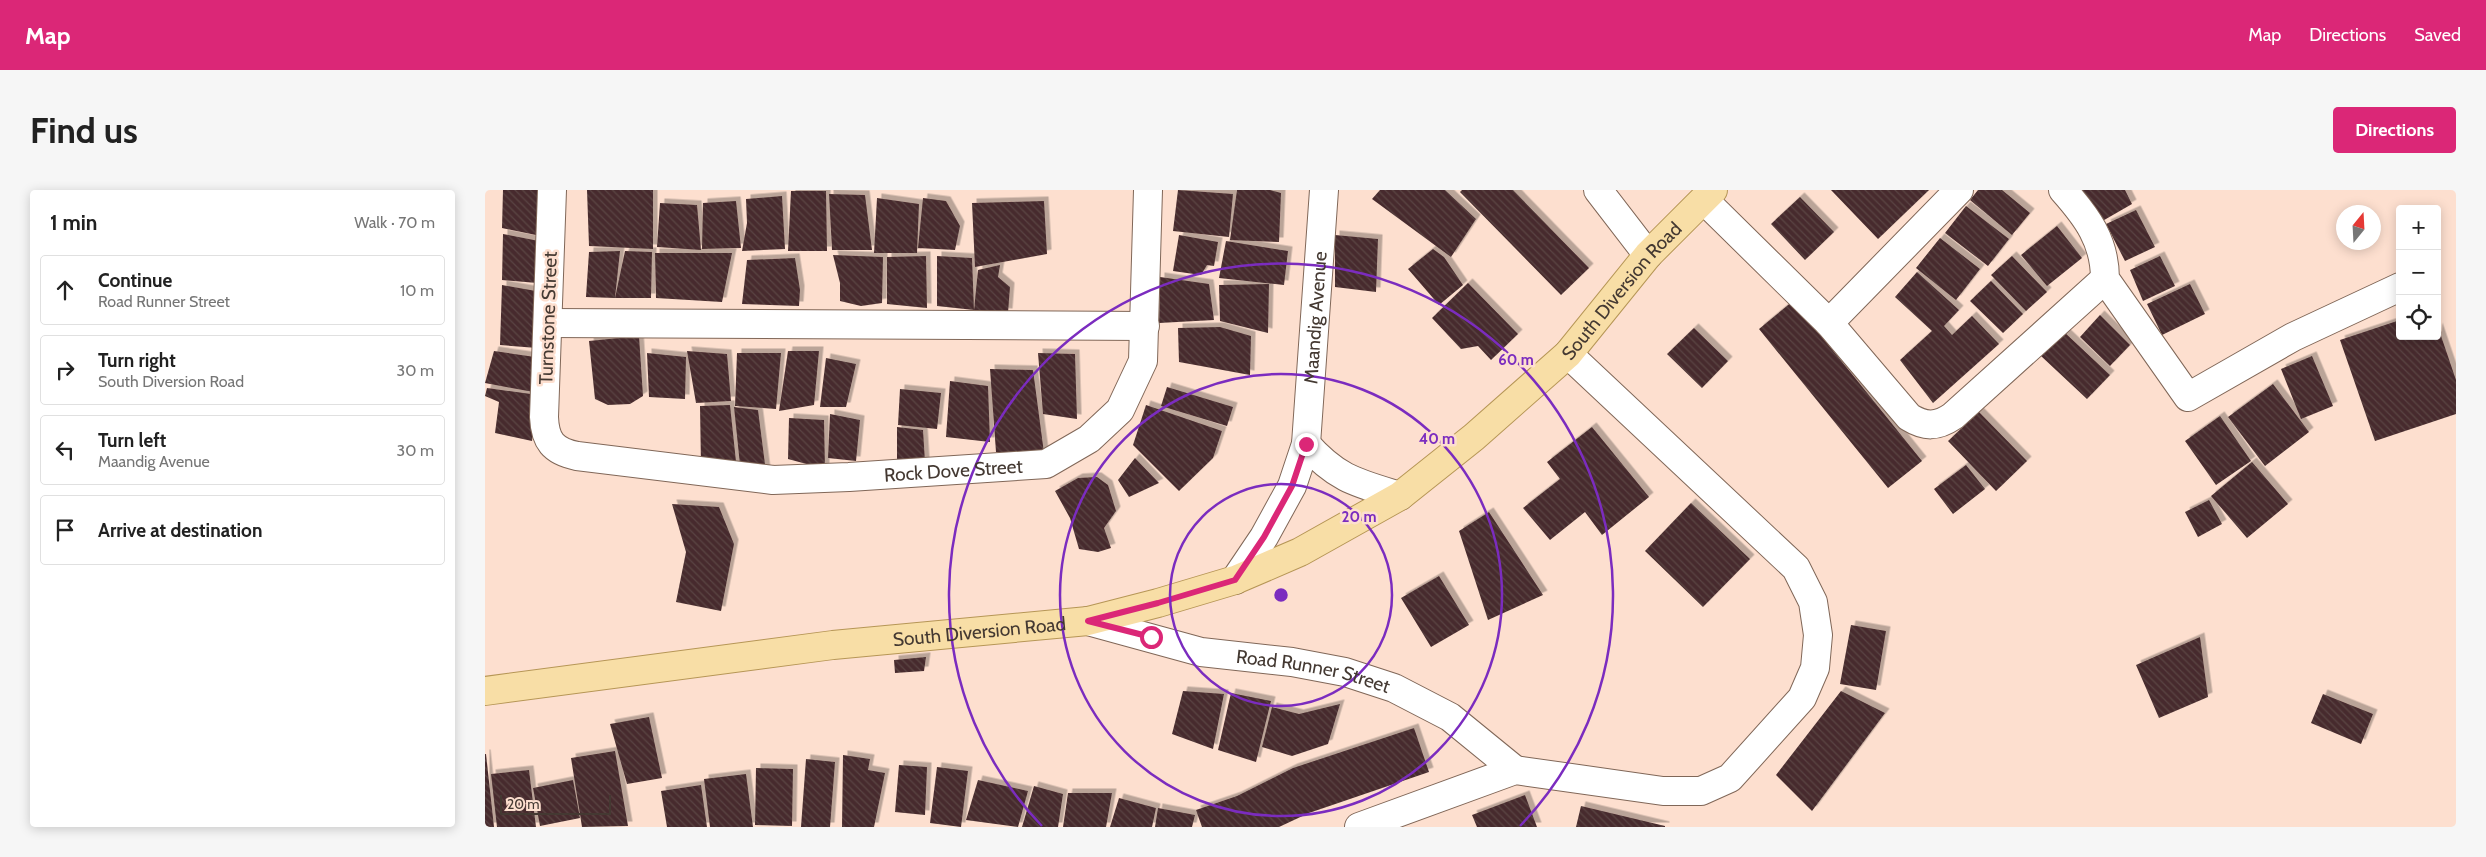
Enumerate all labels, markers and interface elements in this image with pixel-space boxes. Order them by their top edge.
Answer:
text: Map [25,21,71,50]
text: Map [2248,24,2281,46]
text: Directions [2309,24,2386,46]
text: Saved [2414,24,2461,46]
button: Directions [2333,107,2456,153]
text: Find us [30,109,138,152]
north arrow [2336,205,2381,250]
map controls [2396,205,2441,340]
button: + [2396,205,2441,250]
text: 1 min [50,210,97,235]
text: Walk · 70 m [354,213,435,232]
street label: South Diversion Road [1557,217,1686,364]
street label: Turnstone Street [534,250,562,385]
street label: Maandig Avenue [1299,250,1331,385]
button: − [2396,250,2441,295]
text: Continue [98,269,172,292]
icon: ahead [51,276,79,304]
text: 10 m [400,281,434,300]
text: Road Runner Street [98,292,230,311]
button: locate [2396,295,2441,340]
text: Turn right [98,349,176,372]
text: 60 m [1498,351,1534,369]
icon: right [51,356,79,384]
text: 30 m [397,361,434,380]
text: South Diversion Road [98,372,244,391]
text: Turn left [98,429,166,452]
text: 40 m [1419,430,1455,448]
route end [1295,433,1318,456]
icon: left [51,436,79,464]
text: 30 m [397,441,434,460]
text: Maandig Avenue [98,452,210,471]
street label: Rock Dove Street [883,454,1024,486]
text: 20 m [1342,508,1376,526]
icon: arrive [51,516,79,544]
text: Arrive at destination [98,519,262,542]
centre of rings [1272,586,1290,604]
street label: South Diversion Road [892,612,1067,651]
route start [1140,626,1163,649]
street label: Road Runner Street [1235,644,1394,698]
scale bar [500,792,611,815]
text: 20 m [507,795,540,813]

